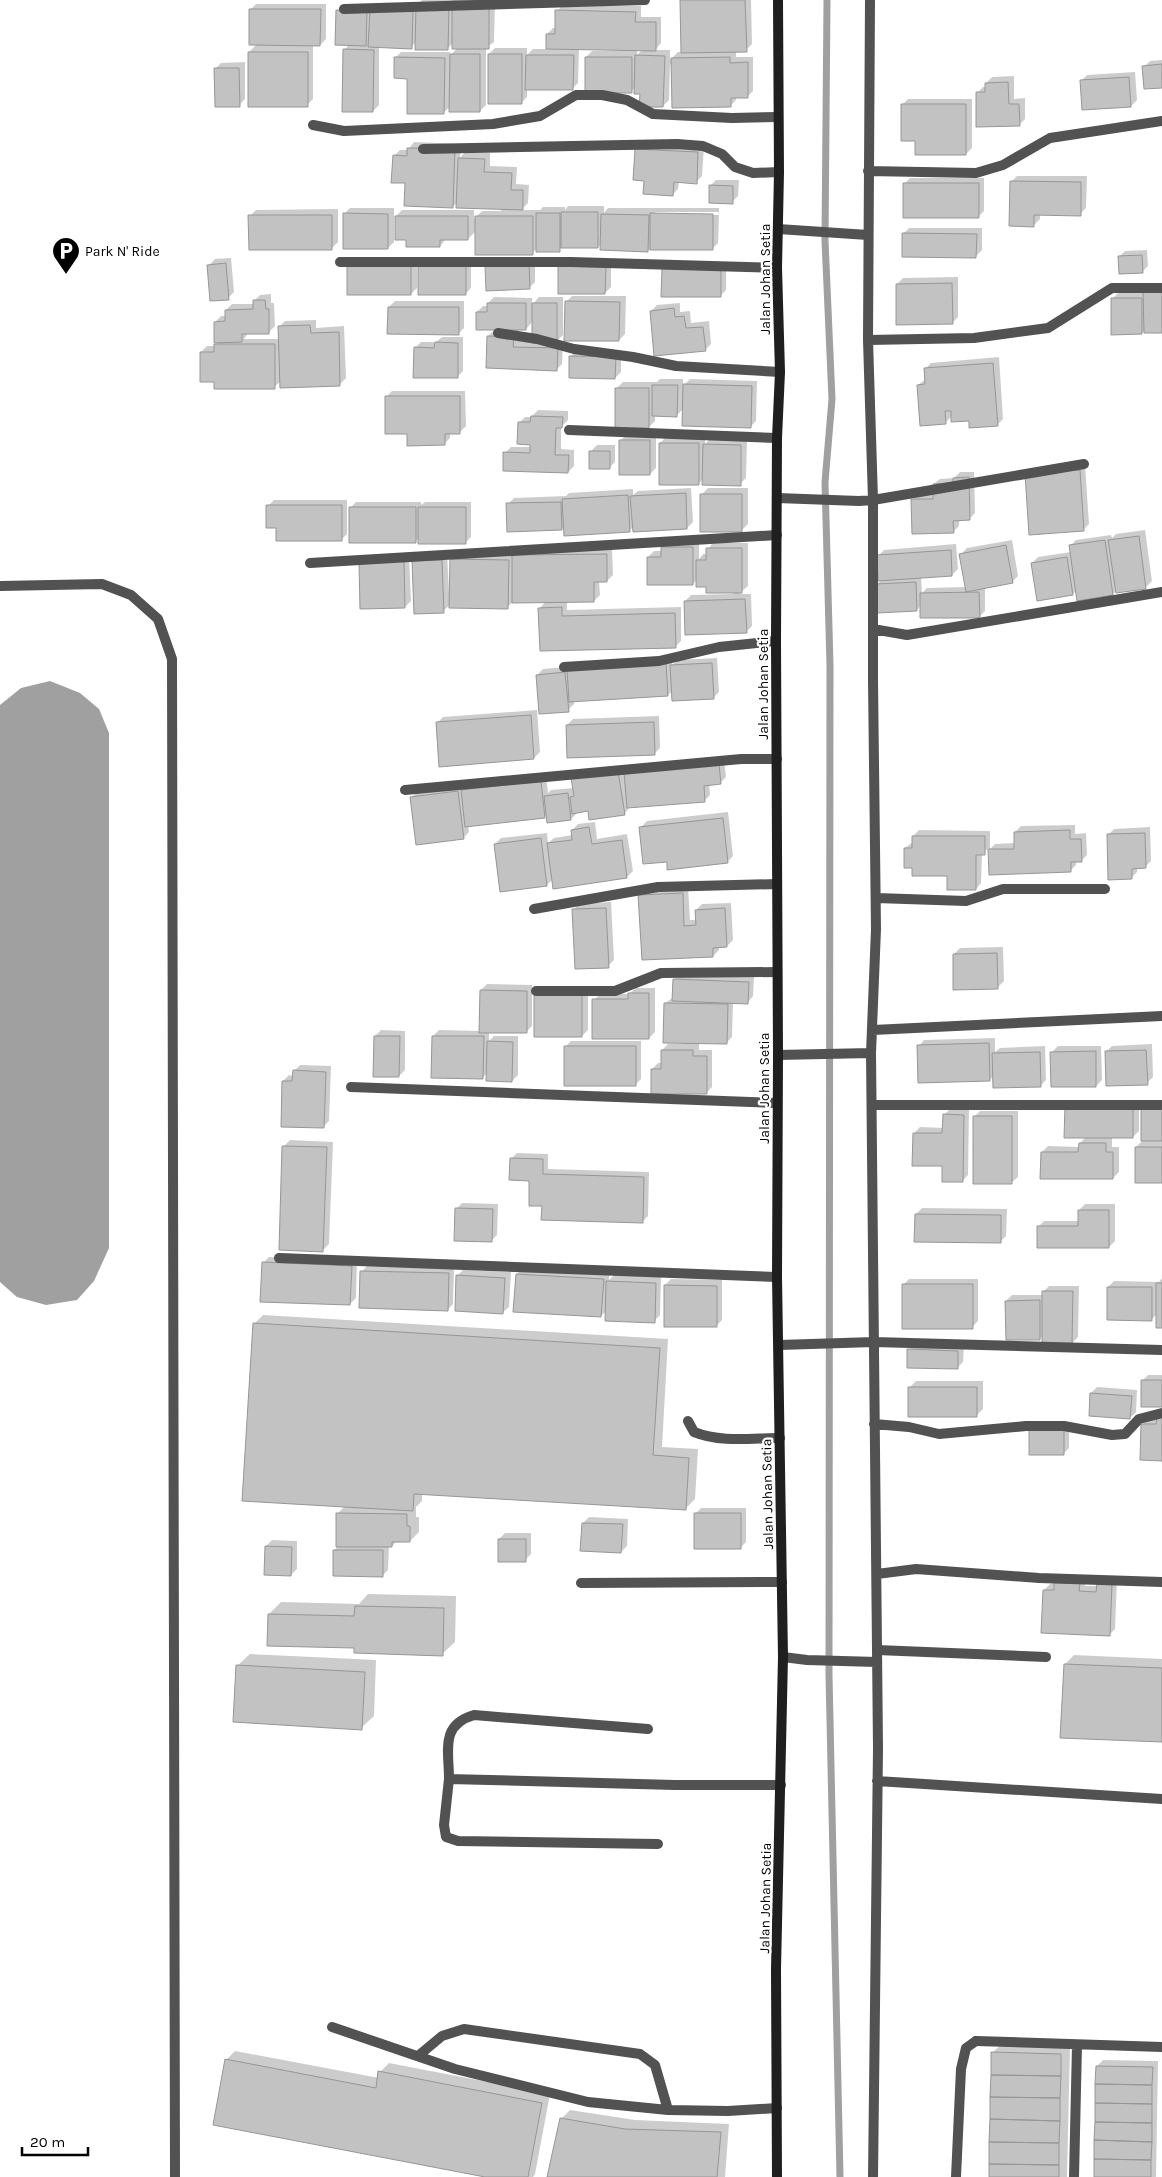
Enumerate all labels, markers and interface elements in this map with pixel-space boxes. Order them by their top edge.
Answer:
street label: Jalan Johan Setia [757,224,774,334]
parking icon: Park N' Ride [51,236,81,275]
place label: Park N' Ride [85,243,160,260]
street label: Jalan Johan Setia [755,629,772,739]
street label: Jalan Johan Setia [756,1033,773,1143]
street label: Jalan Johan Setia [758,1438,777,1550]
street label: Jalan Johan Setia [756,1842,775,1954]
scale bar [22,2124,89,2156]
text: 20 m [30,2133,65,2151]

